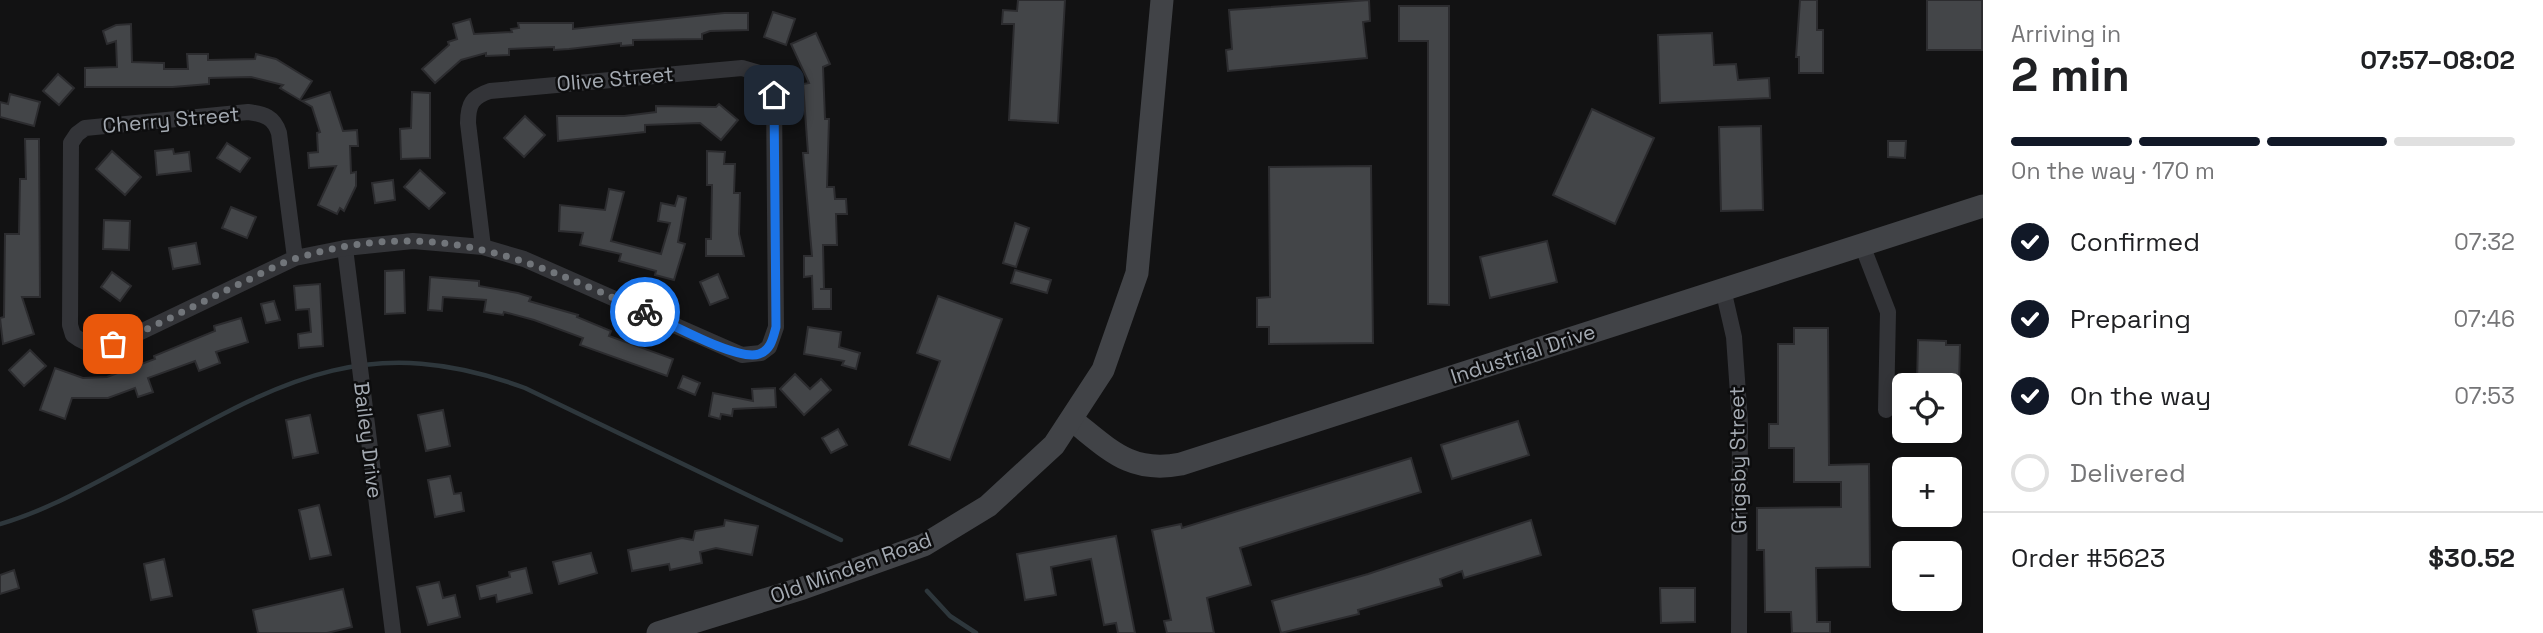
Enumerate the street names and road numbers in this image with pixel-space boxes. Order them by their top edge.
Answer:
street label: Olive Street [555,60,675,97]
street label: Cherry Street [102,100,240,139]
street label: Industrial Drive [1447,317,1599,390]
street label: Bailey Drive [348,380,389,500]
street label: Grigsby Street [1723,386,1752,534]
street label: Old Minden Road [766,526,935,609]

